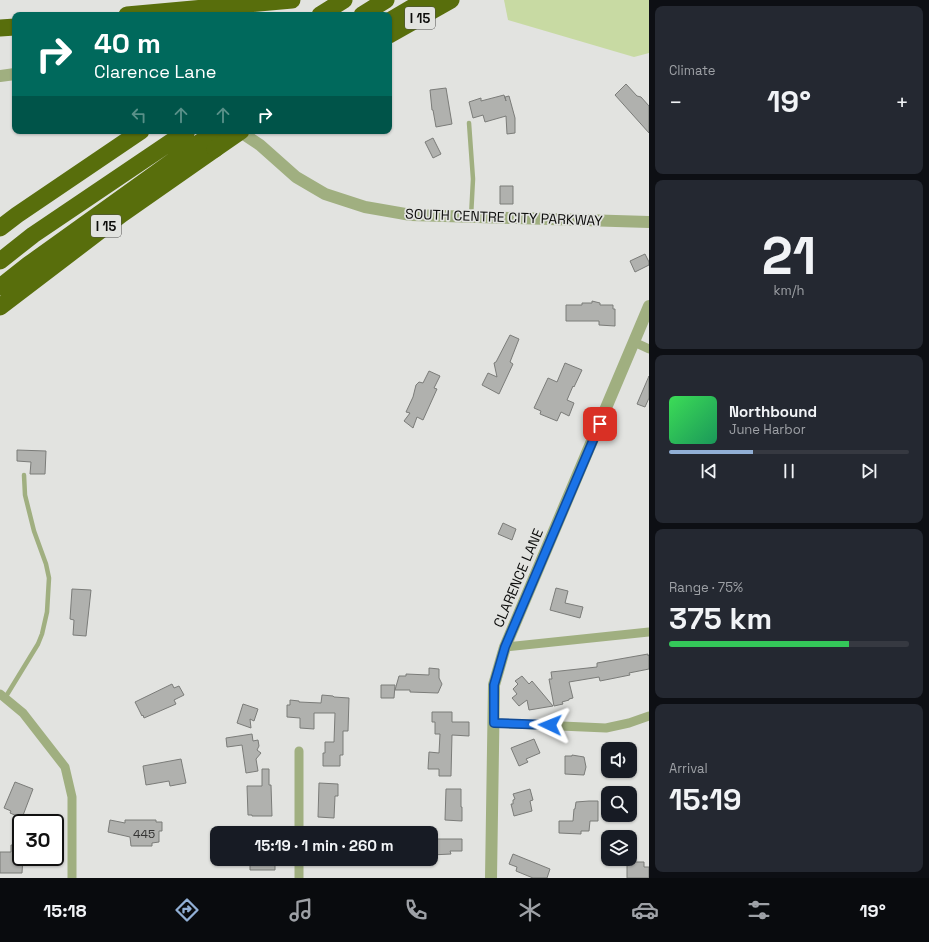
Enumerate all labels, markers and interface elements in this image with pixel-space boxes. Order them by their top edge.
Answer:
road number: I 15 [405,7,435,29]
text: 40 m [94,25,161,61]
icon: right [28,28,80,80]
text: Clarence Lane [94,60,216,83]
text: Climate [669,62,715,79]
text: 19° [767,82,811,121]
text: − [669,88,683,116]
text: + [895,88,909,116]
icon: left [128,104,150,126]
icon: ahead [170,104,192,126]
icon: ahead [212,104,234,126]
icon: right [254,104,276,126]
street label: SOUTH CENTRE CITY PARKWAY [405,205,604,229]
road number: I 15 [91,215,121,237]
text: 21 [762,223,816,289]
text: km/h [774,282,804,299]
text: Northbound [729,402,817,421]
pin [583,407,617,441]
icon: arrive [589,413,611,435]
text: June Harbor [729,421,806,438]
icon: previous [698,460,720,482]
icon: pause [778,460,800,482]
icon: next [858,460,880,482]
street label: CLARENCE LANE [489,526,547,630]
text: Range · 75% [669,579,743,596]
text: 375 km [669,599,772,638]
position arrow [529,704,571,746]
map controls [601,742,637,866]
button: sound [601,742,637,778]
text: Arrival [669,760,708,777]
text: 15:19 [669,780,742,819]
button: search [601,786,637,822]
speed limit sign: 30 [12,814,64,866]
house number: 445 [133,826,155,842]
button: layers [601,830,637,866]
text: 15:19 · 1 min · 260 m [254,836,394,855]
icon: directions [173,896,201,924]
icon: music [287,896,315,924]
icon: phone [402,896,430,924]
icon: climate [516,896,544,924]
icon: car [631,896,659,924]
icon: filters [745,896,773,924]
text: 15:18 [43,899,86,922]
text: 19° [859,899,886,922]

